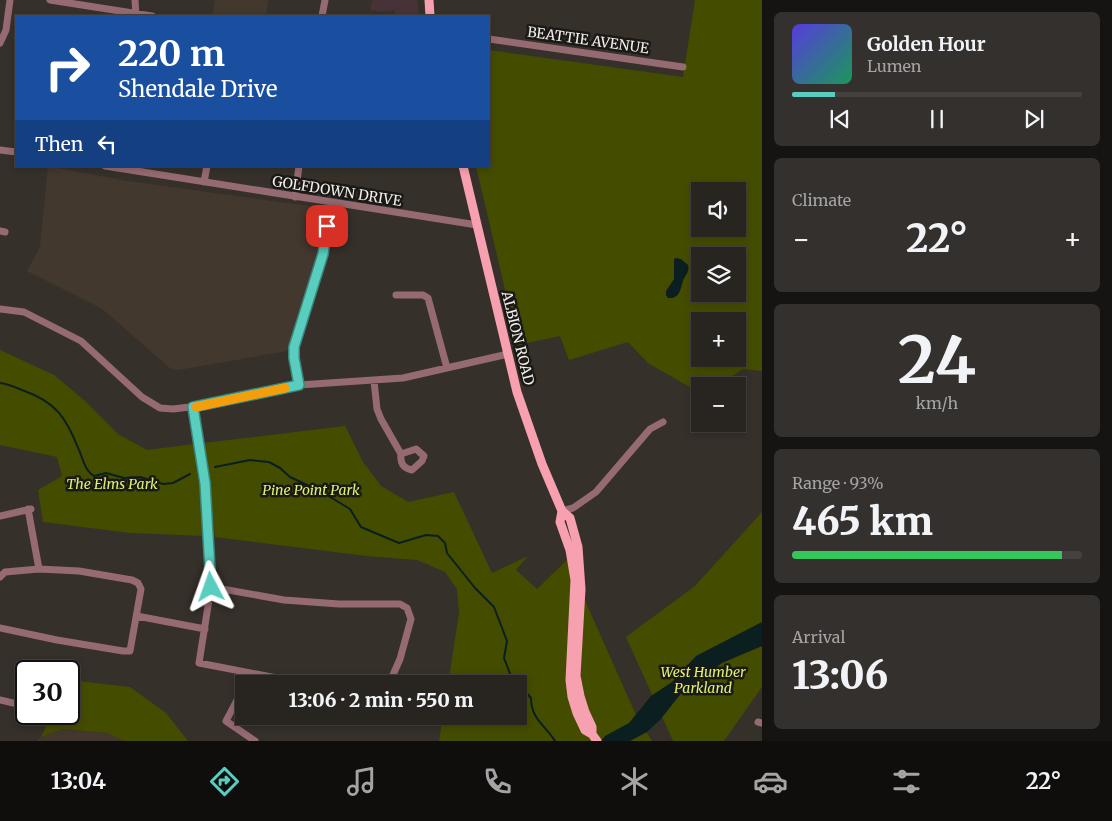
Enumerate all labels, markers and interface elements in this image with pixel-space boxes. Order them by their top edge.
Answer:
street label: BEATTIE AVENUE [526,23,650,57]
text: 220 m [118,32,225,76]
text: Golden Hour [867,32,986,56]
icon: right [35,35,100,100]
text: Lumen [867,56,921,76]
text: Shendale Drive [118,75,278,103]
icon: previous [826,105,854,133]
icon: pause [923,105,951,133]
icon: next [1020,105,1048,133]
icon: left [93,130,121,158]
text: Then [35,132,83,156]
street label: GOLFDOWN DRIVE [271,172,403,210]
map controls [691,182,746,432]
button: sound [691,182,746,237]
text: Climate [792,190,851,210]
pin [306,205,348,247]
icon: arrive [313,212,341,240]
text: 22° [906,215,968,262]
text: − [792,221,811,257]
text: + [1063,221,1082,257]
button: layers [691,247,746,302]
street label: ALBION ROAD [497,288,538,387]
button: + [691,312,746,367]
text: 24 [898,319,976,401]
button: − [691,377,746,432]
text: km/h [916,393,958,413]
text: Range · 93% [792,473,884,493]
park label: The Elms Park [66,475,158,493]
park label: Pine Point Park [262,481,360,499]
text: 465 km [792,498,933,545]
position arrow [184,560,236,612]
text: Arrival [792,627,845,647]
text: 13:06 [792,652,888,699]
speed limit sign: 30 [15,660,80,725]
park label: West Humber Parkland [660,663,746,697]
text: 13:06 · 2 min · 550 m [288,688,474,712]
icon: directions [207,764,242,799]
icon: music [344,764,379,799]
icon: phone [480,764,515,799]
icon: climate [617,764,652,799]
icon: car [753,764,788,799]
icon: filters [889,764,924,799]
text: 13:04 [51,767,106,795]
text: 22° [1026,767,1061,795]

